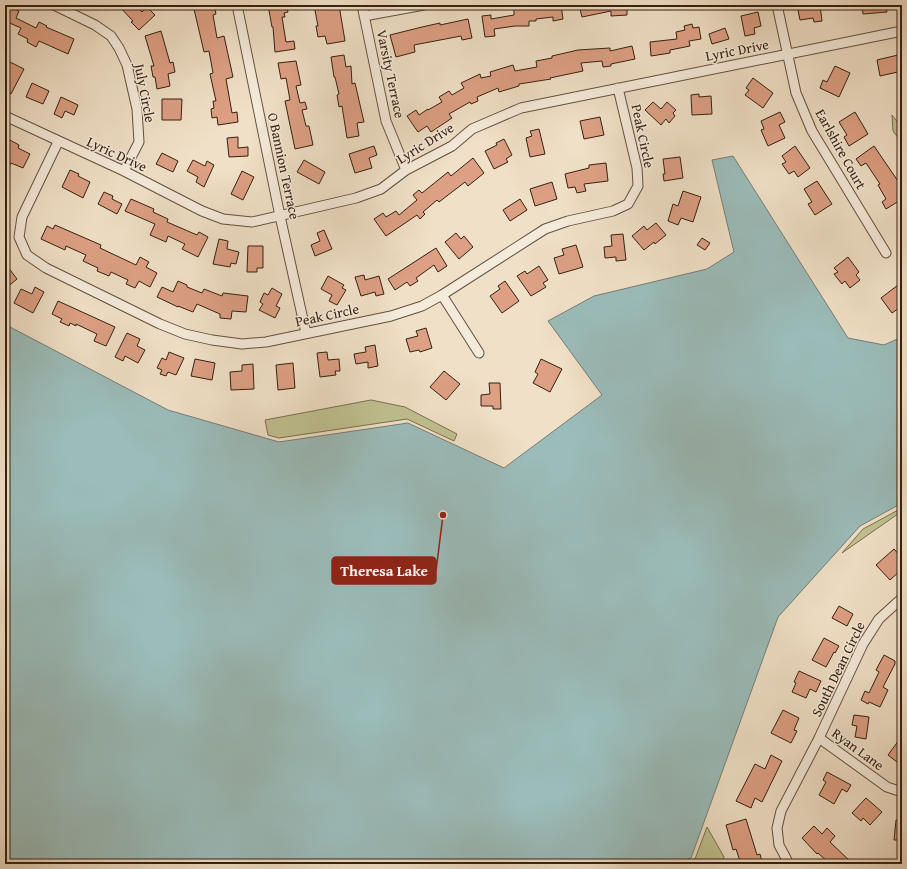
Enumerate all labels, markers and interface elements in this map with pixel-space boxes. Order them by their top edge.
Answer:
street label: Varsity Terrace [372,28,410,120]
street label: Lyric Drive [704,34,771,66]
street label: July Circle [129,60,161,125]
street label: Peak Circle [627,102,660,170]
street label: Earlshire Court [811,105,871,193]
street label: O Bannion Terrace [263,111,305,222]
street label: Lyric Drive [392,117,458,168]
street label: Lyric Drive [84,131,151,177]
street label: Peak Circle [293,298,361,331]
callout: Theresa Lake [332,557,436,584]
text: Theresa Lake [340,560,428,581]
street label: South Dean Circle [806,618,870,720]
street label: Ryan Lane [828,723,889,775]

